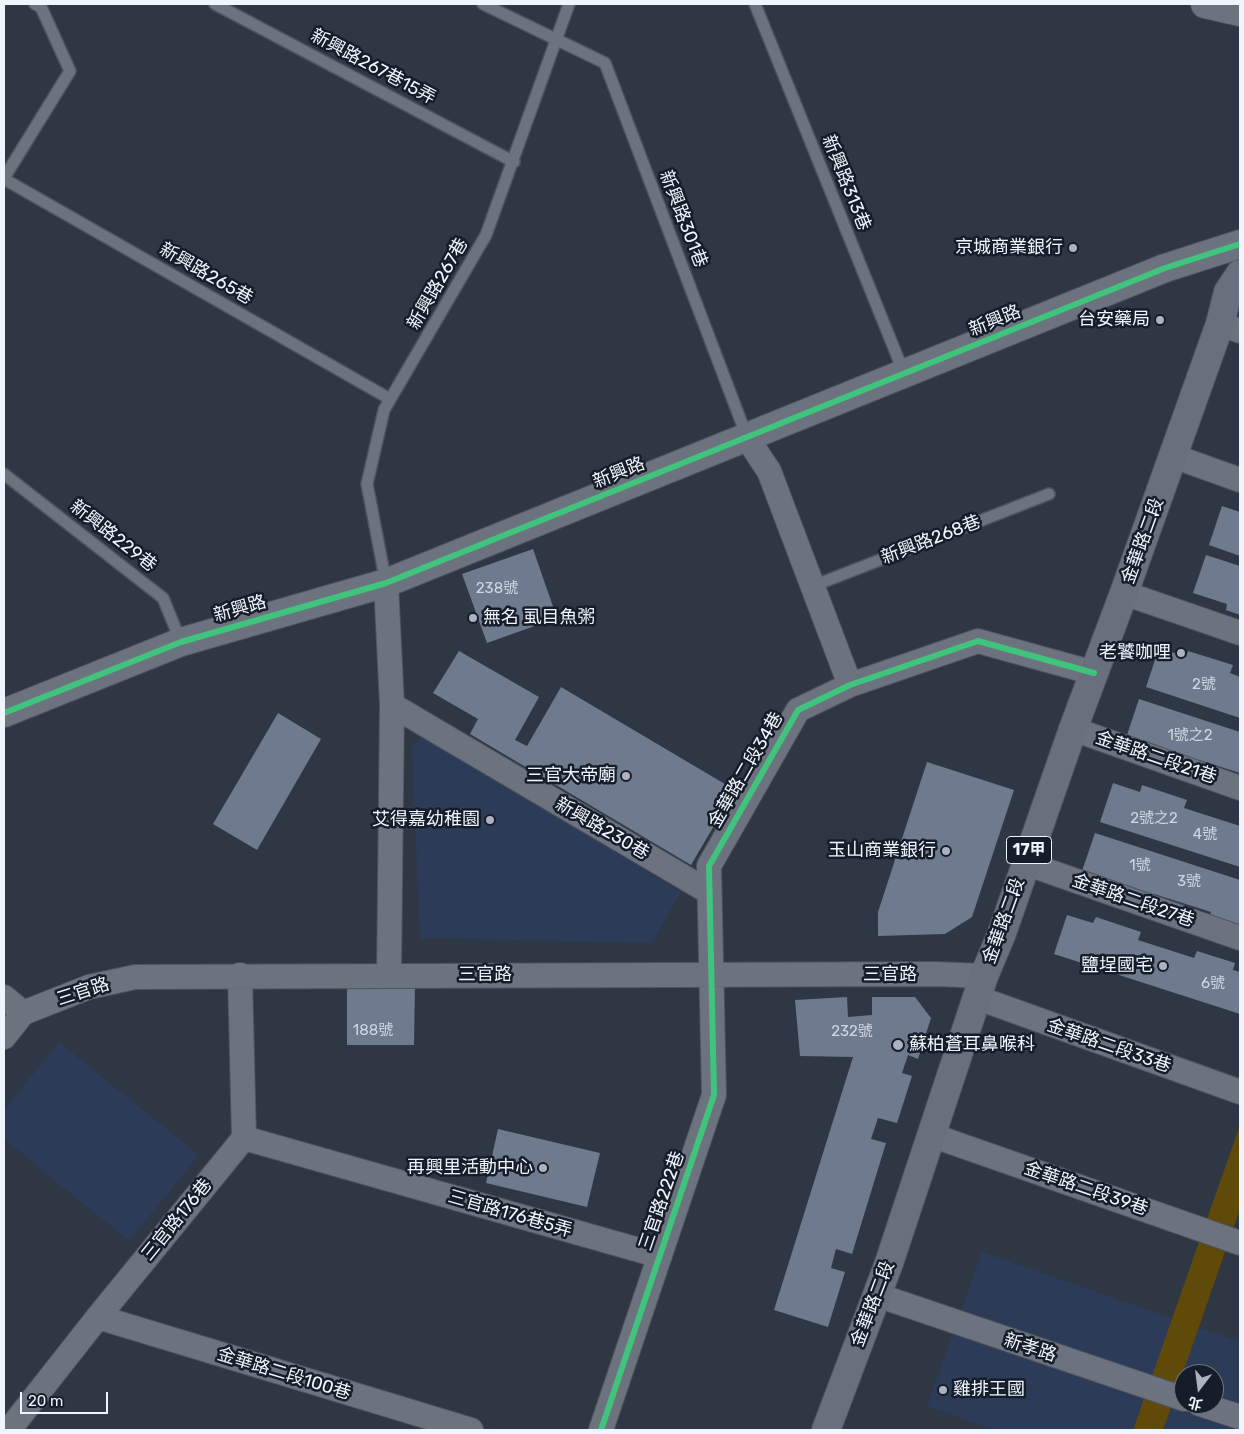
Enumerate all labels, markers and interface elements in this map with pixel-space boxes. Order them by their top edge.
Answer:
street label: 新興路267巷15弄 [307,25,439,109]
street label: 新興路313巷 [817,132,875,234]
street label: 新興路301巷 [655,168,711,270]
street label: 新興路267巷 [403,234,473,334]
place label: 京城商業銀行 [955,237,1063,259]
street label: 新興路265巷 [156,239,256,309]
marker: 京城商業銀行 [1067,242,1079,254]
street label: 新興路 [966,301,1024,341]
place label: 台安藥局 [1078,309,1150,331]
marker: 台安藥局 [1154,314,1166,326]
street label: 新興路 [590,453,648,493]
street label: 金華路二段 [1117,495,1169,587]
street label: 新興路229巷 [65,496,161,576]
street label: 新興路268巷 [878,511,984,569]
house number: 238號 [476,580,518,598]
street label: 新興路 [211,591,269,627]
place label: 無名 虱目魚粥 [483,607,595,629]
marker: 無名 虱目魚粥 [467,612,479,624]
place label: 老饕咖哩 [1099,642,1171,664]
marker: 老饕咖哩 [1175,647,1187,659]
house number: 2號 [1192,676,1216,694]
street label: 金華路二段34巷 [704,708,788,832]
street label: 金華路二段21巷 [1093,727,1219,789]
house number: 1號之2 [1167,727,1213,745]
place label: 三官大帝廟 [526,765,616,787]
marker: 三官大帝廟 [620,770,632,782]
street label: 新興路230巷 [551,793,653,865]
place label: 艾得嘉幼稚園 [372,809,480,831]
house number: 2號之2 [1130,810,1178,828]
marker: 艾得嘉幼稚園 [484,814,496,826]
house number: 4號 [1193,826,1217,844]
road number: 17甲 [1006,836,1052,864]
place label: 玉山商業銀行 [828,840,936,862]
marker: 玉山商業銀行 [940,845,952,857]
house number: 1號 [1129,857,1151,875]
street label: 金華路二段27巷 [1069,870,1197,932]
house number: 3號 [1177,873,1201,891]
street label: 金華路二段 [978,875,1030,967]
place label: 鹽埕國宅 [1081,955,1153,977]
marker: 鹽埕國宅 [1157,960,1169,972]
street label: 三官路 [458,964,512,986]
street label: 三官路 [863,964,917,986]
street label: 三官路 [54,973,112,1011]
house number: 6號 [1201,975,1225,993]
street label: 金華路二段33巷 [1044,1015,1174,1077]
house number: 188號 [353,1022,393,1040]
house number: 232號 [831,1023,873,1041]
place label: 蘇柏蒼耳鼻喉科 [909,1034,1035,1056]
marker: 蘇柏蒼耳鼻喉科 [891,1038,905,1052]
street label: 三官路222巷 [635,1148,689,1254]
place label: 再興里活動中心 [407,1157,533,1179]
street label: 金華路二段39巷 [1021,1158,1151,1220]
marker: 再興里活動中心 [537,1162,549,1174]
street label: 三官路176巷 [137,1175,217,1265]
street label: 三官路176巷5弄 [446,1186,574,1242]
street label: 金華路二段 [847,1258,899,1350]
street label: 新孝路 [1001,1329,1059,1367]
street label: 金華路二段100巷 [215,1343,353,1405]
north arrow [1174,1364,1224,1414]
place label: 雞排王國 [953,1379,1025,1401]
scale bar [22,1382,110,1414]
marker: 雞排王國 [937,1384,949,1396]
text: 20 m [28,1392,63,1410]
text: 北 [1186,1393,1204,1413]

